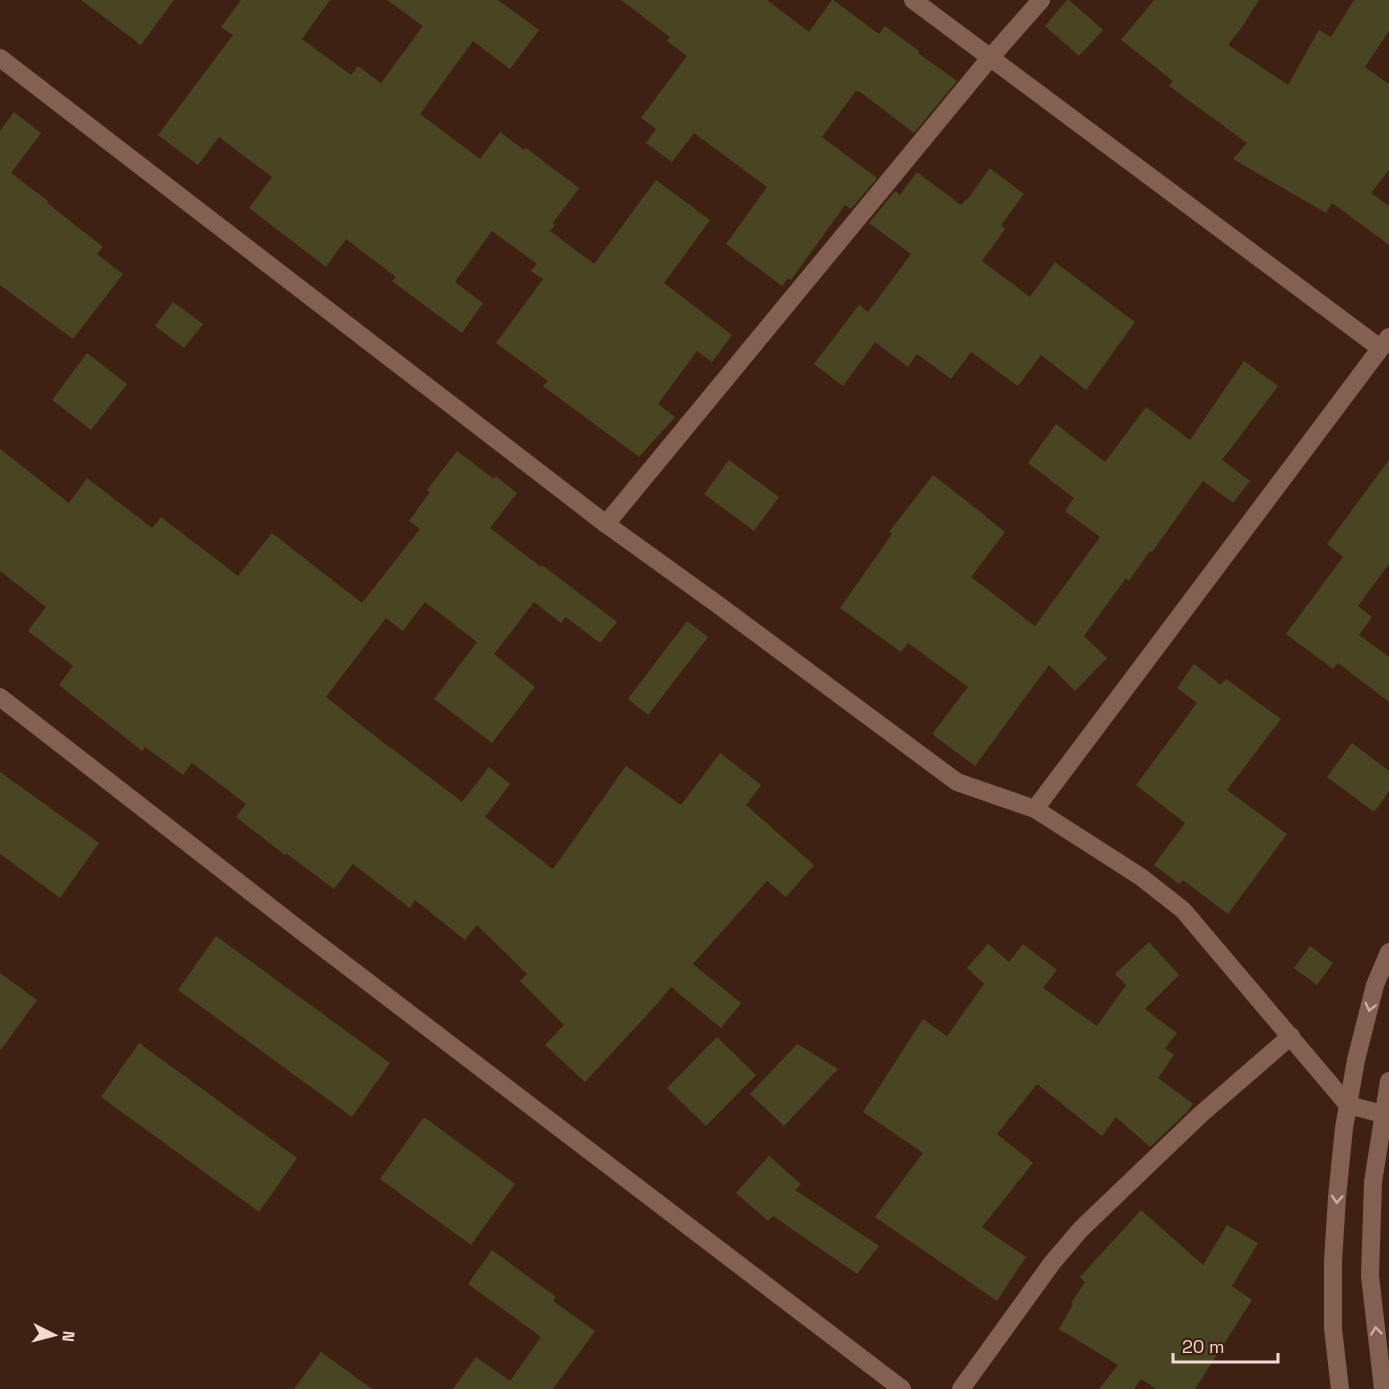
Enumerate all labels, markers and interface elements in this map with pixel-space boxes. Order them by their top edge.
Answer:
one-way arrow [1364,1002,1377,1012]
one-way arrow [1331,1194,1344,1204]
north arrow [24,1305,84,1365]
scale bar [1173,1326,1278,1364]
one-way arrow [1370,1326,1383,1335]
text: N [57,1330,79,1343]
text: 20 m [1182,1335,1225,1358]

